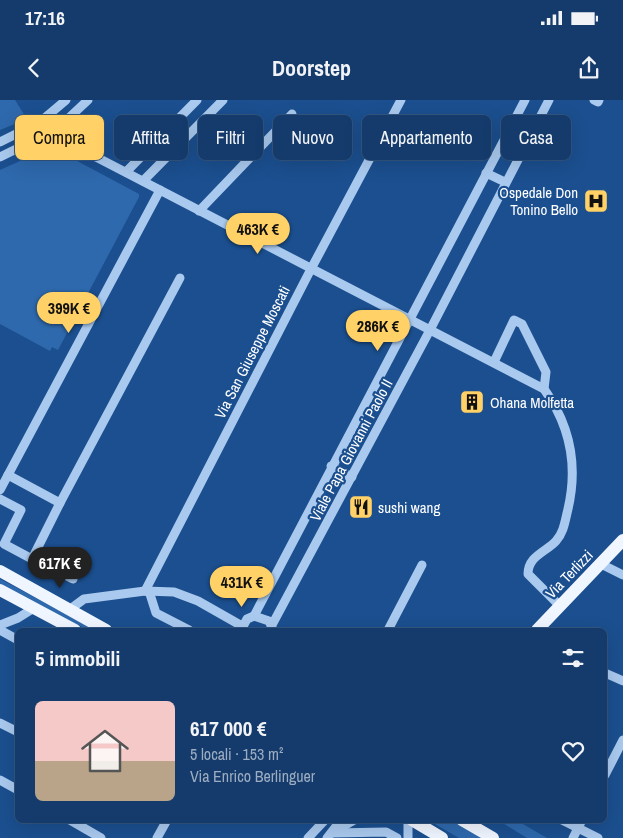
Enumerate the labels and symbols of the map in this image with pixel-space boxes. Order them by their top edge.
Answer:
place label: Ospedale Don Tonino Bello [499,182,578,220]
hospital icon: Ospedale Don Tonino Bello [583,188,609,214]
pin: 463K € [217,212,299,255]
street label: Via San Giuseppe Moscati [209,282,295,422]
pin: 399K € [28,292,110,334]
pin: 286K € [337,310,419,352]
street label: Viale Papa Giovanni Paolo II [305,375,397,525]
building icon: Ohana Molfetta [459,389,485,415]
place label: Ohana Molfetta [490,392,574,413]
restaurant icon: sushi wang [348,494,374,520]
place label: sushi wang [378,497,440,518]
street label: Via Terlizzi [540,545,598,603]
pin: 617K € [19,546,101,589]
pin: 431K € [201,566,283,608]

